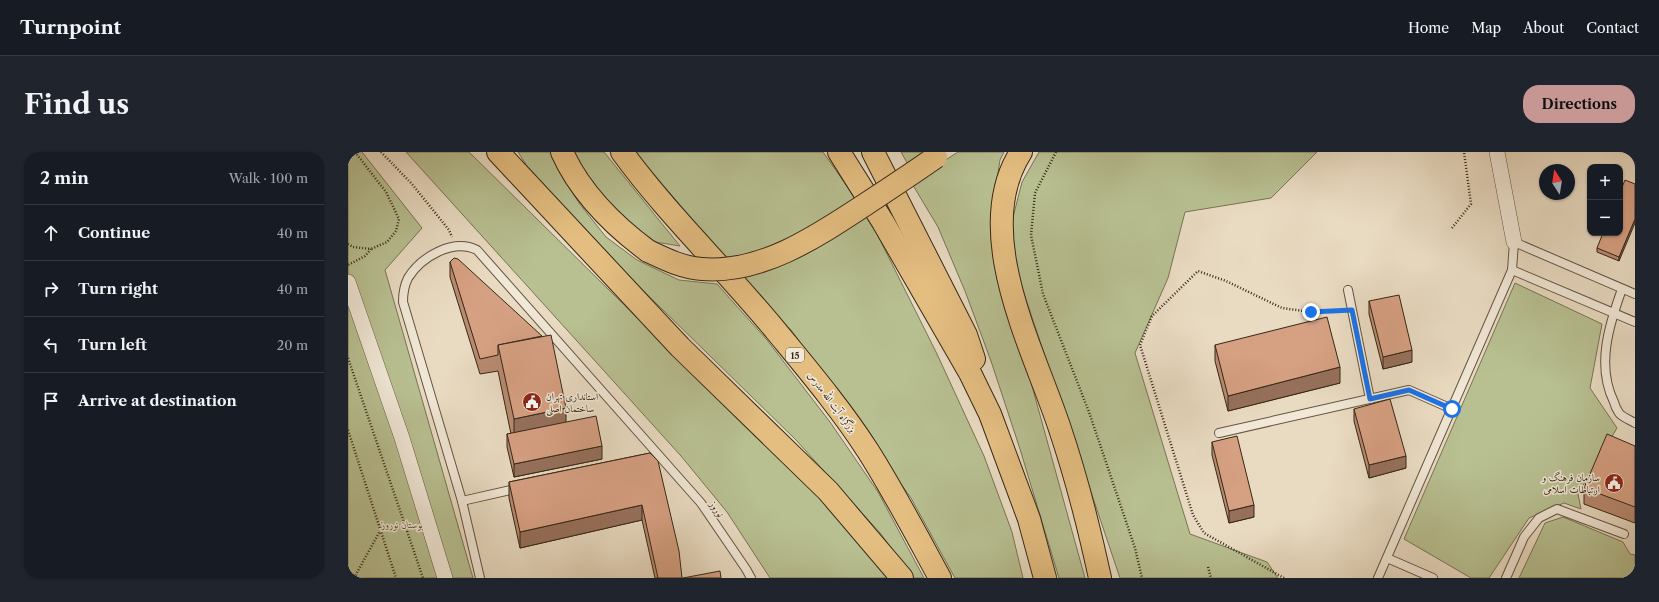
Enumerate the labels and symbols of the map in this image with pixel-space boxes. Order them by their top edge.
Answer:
north arrow [1539,164,1575,200]
route end [1302,303,1320,321]
road number: 15 [786,348,804,362]
street label: بزرگراه آیت الله مدرس [805,368,860,435]
place label: استانداری تهران ساختمان اصلی [546,390,598,416]
public building icon: استانداری تهران ساختمان اصلی [521,391,543,413]
route start [1443,400,1461,418]
place label: سازمان فرهنگ و ارتباطات اسلامی [1541,471,1600,496]
public building icon: سازمان فرهنگ و ارتباطات اسلامی [1603,472,1625,494]
street label: نوروز [706,497,727,520]
park label: بوستان نوروز [380,518,423,531]

